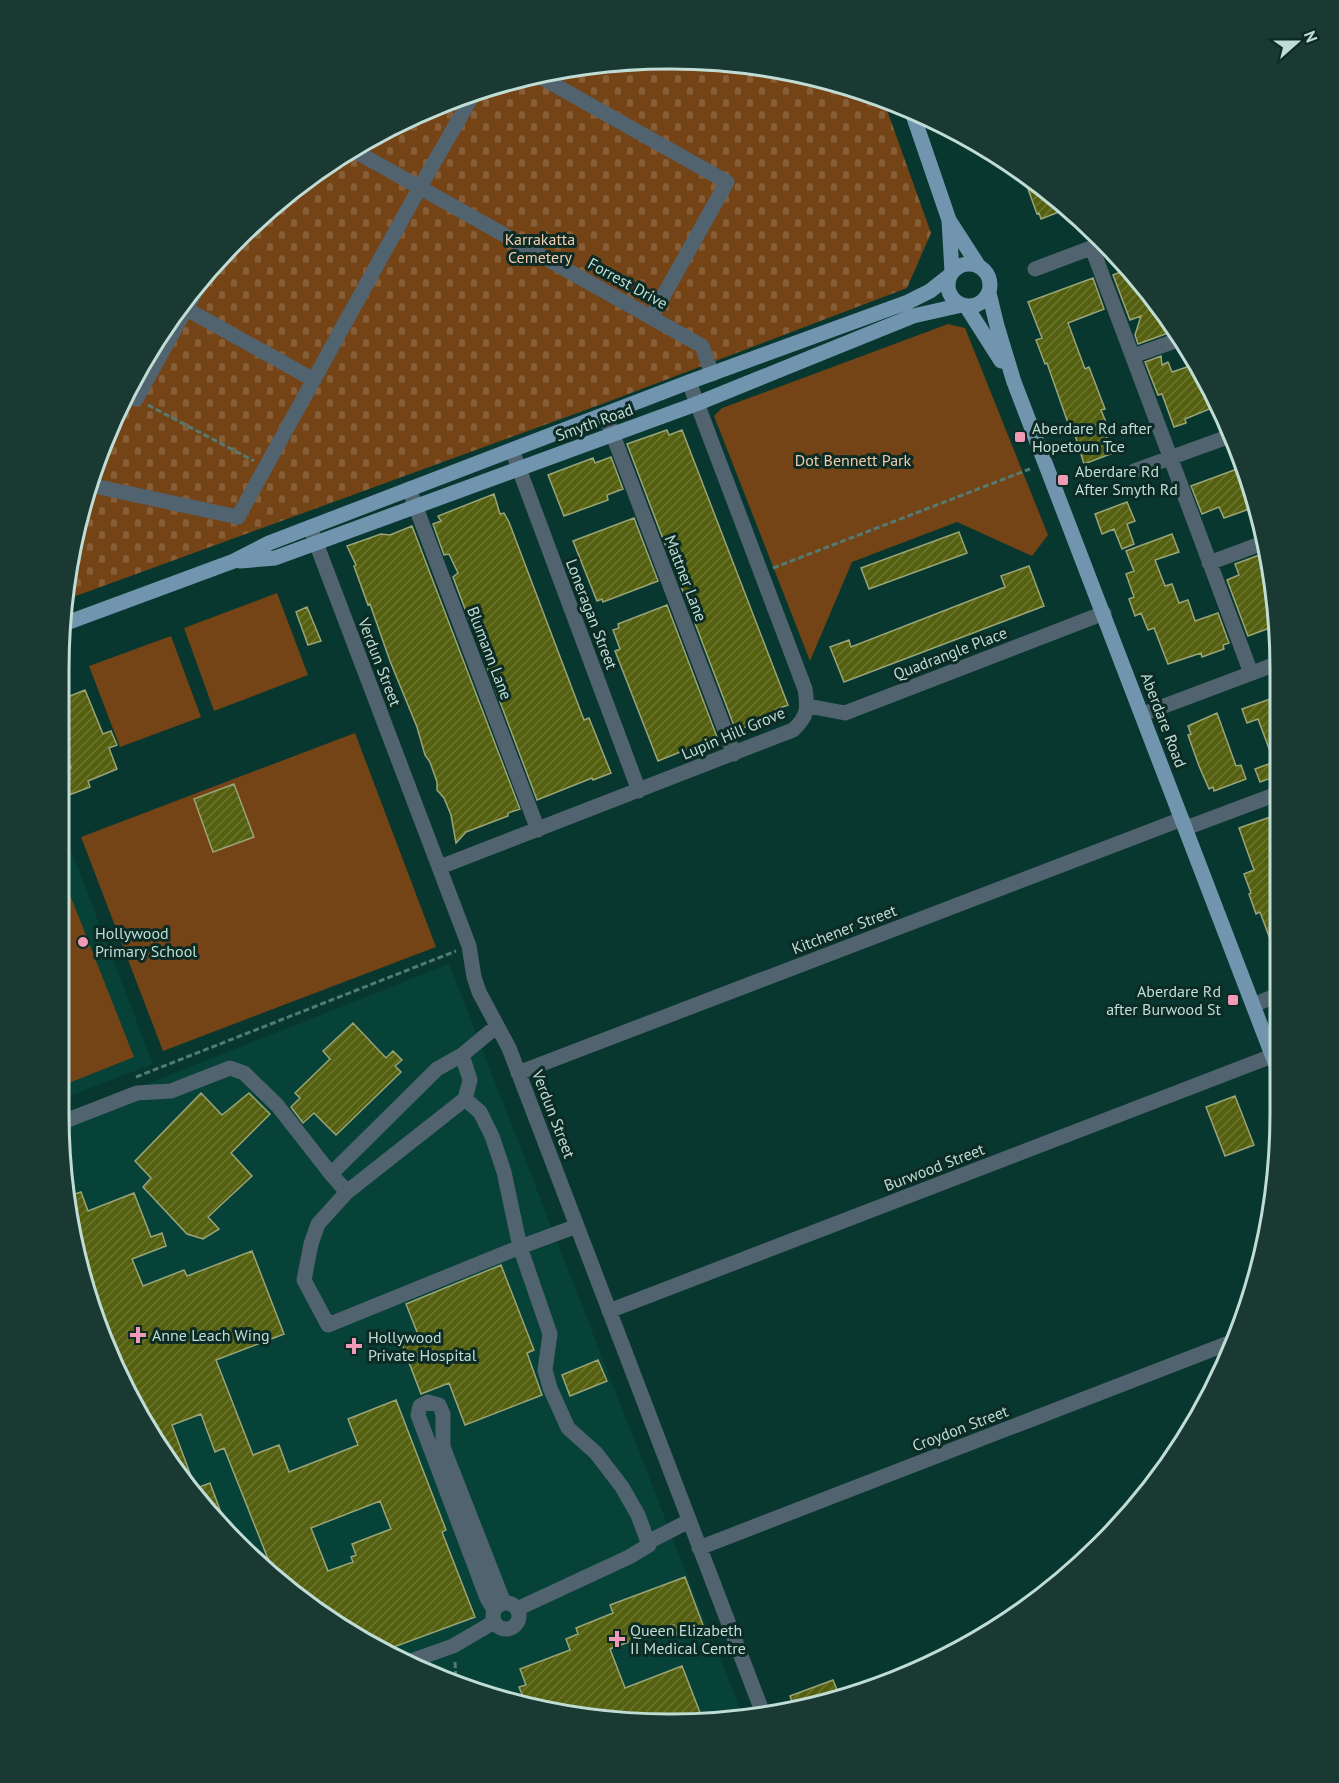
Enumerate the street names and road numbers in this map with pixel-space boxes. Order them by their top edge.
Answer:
street label: Forrest Drive [585,253,671,313]
street label: Smyth Road [552,399,636,445]
street label: Mattner Lane [660,532,712,624]
street label: Loneragan Street [562,556,622,673]
street label: Blumann Lane [463,604,517,702]
street label: Verdun Street [354,614,406,709]
street label: Quadrangle Place [890,622,1010,684]
street label: Aberdare Road [1137,670,1191,770]
street label: Lupin Hill Grove [678,702,788,764]
street label: Kitchener Street [789,900,900,958]
street label: Verdun Street [528,1066,580,1161]
street label: Burwood Street [881,1138,988,1195]
street label: Croydon Street [909,1400,1011,1455]

